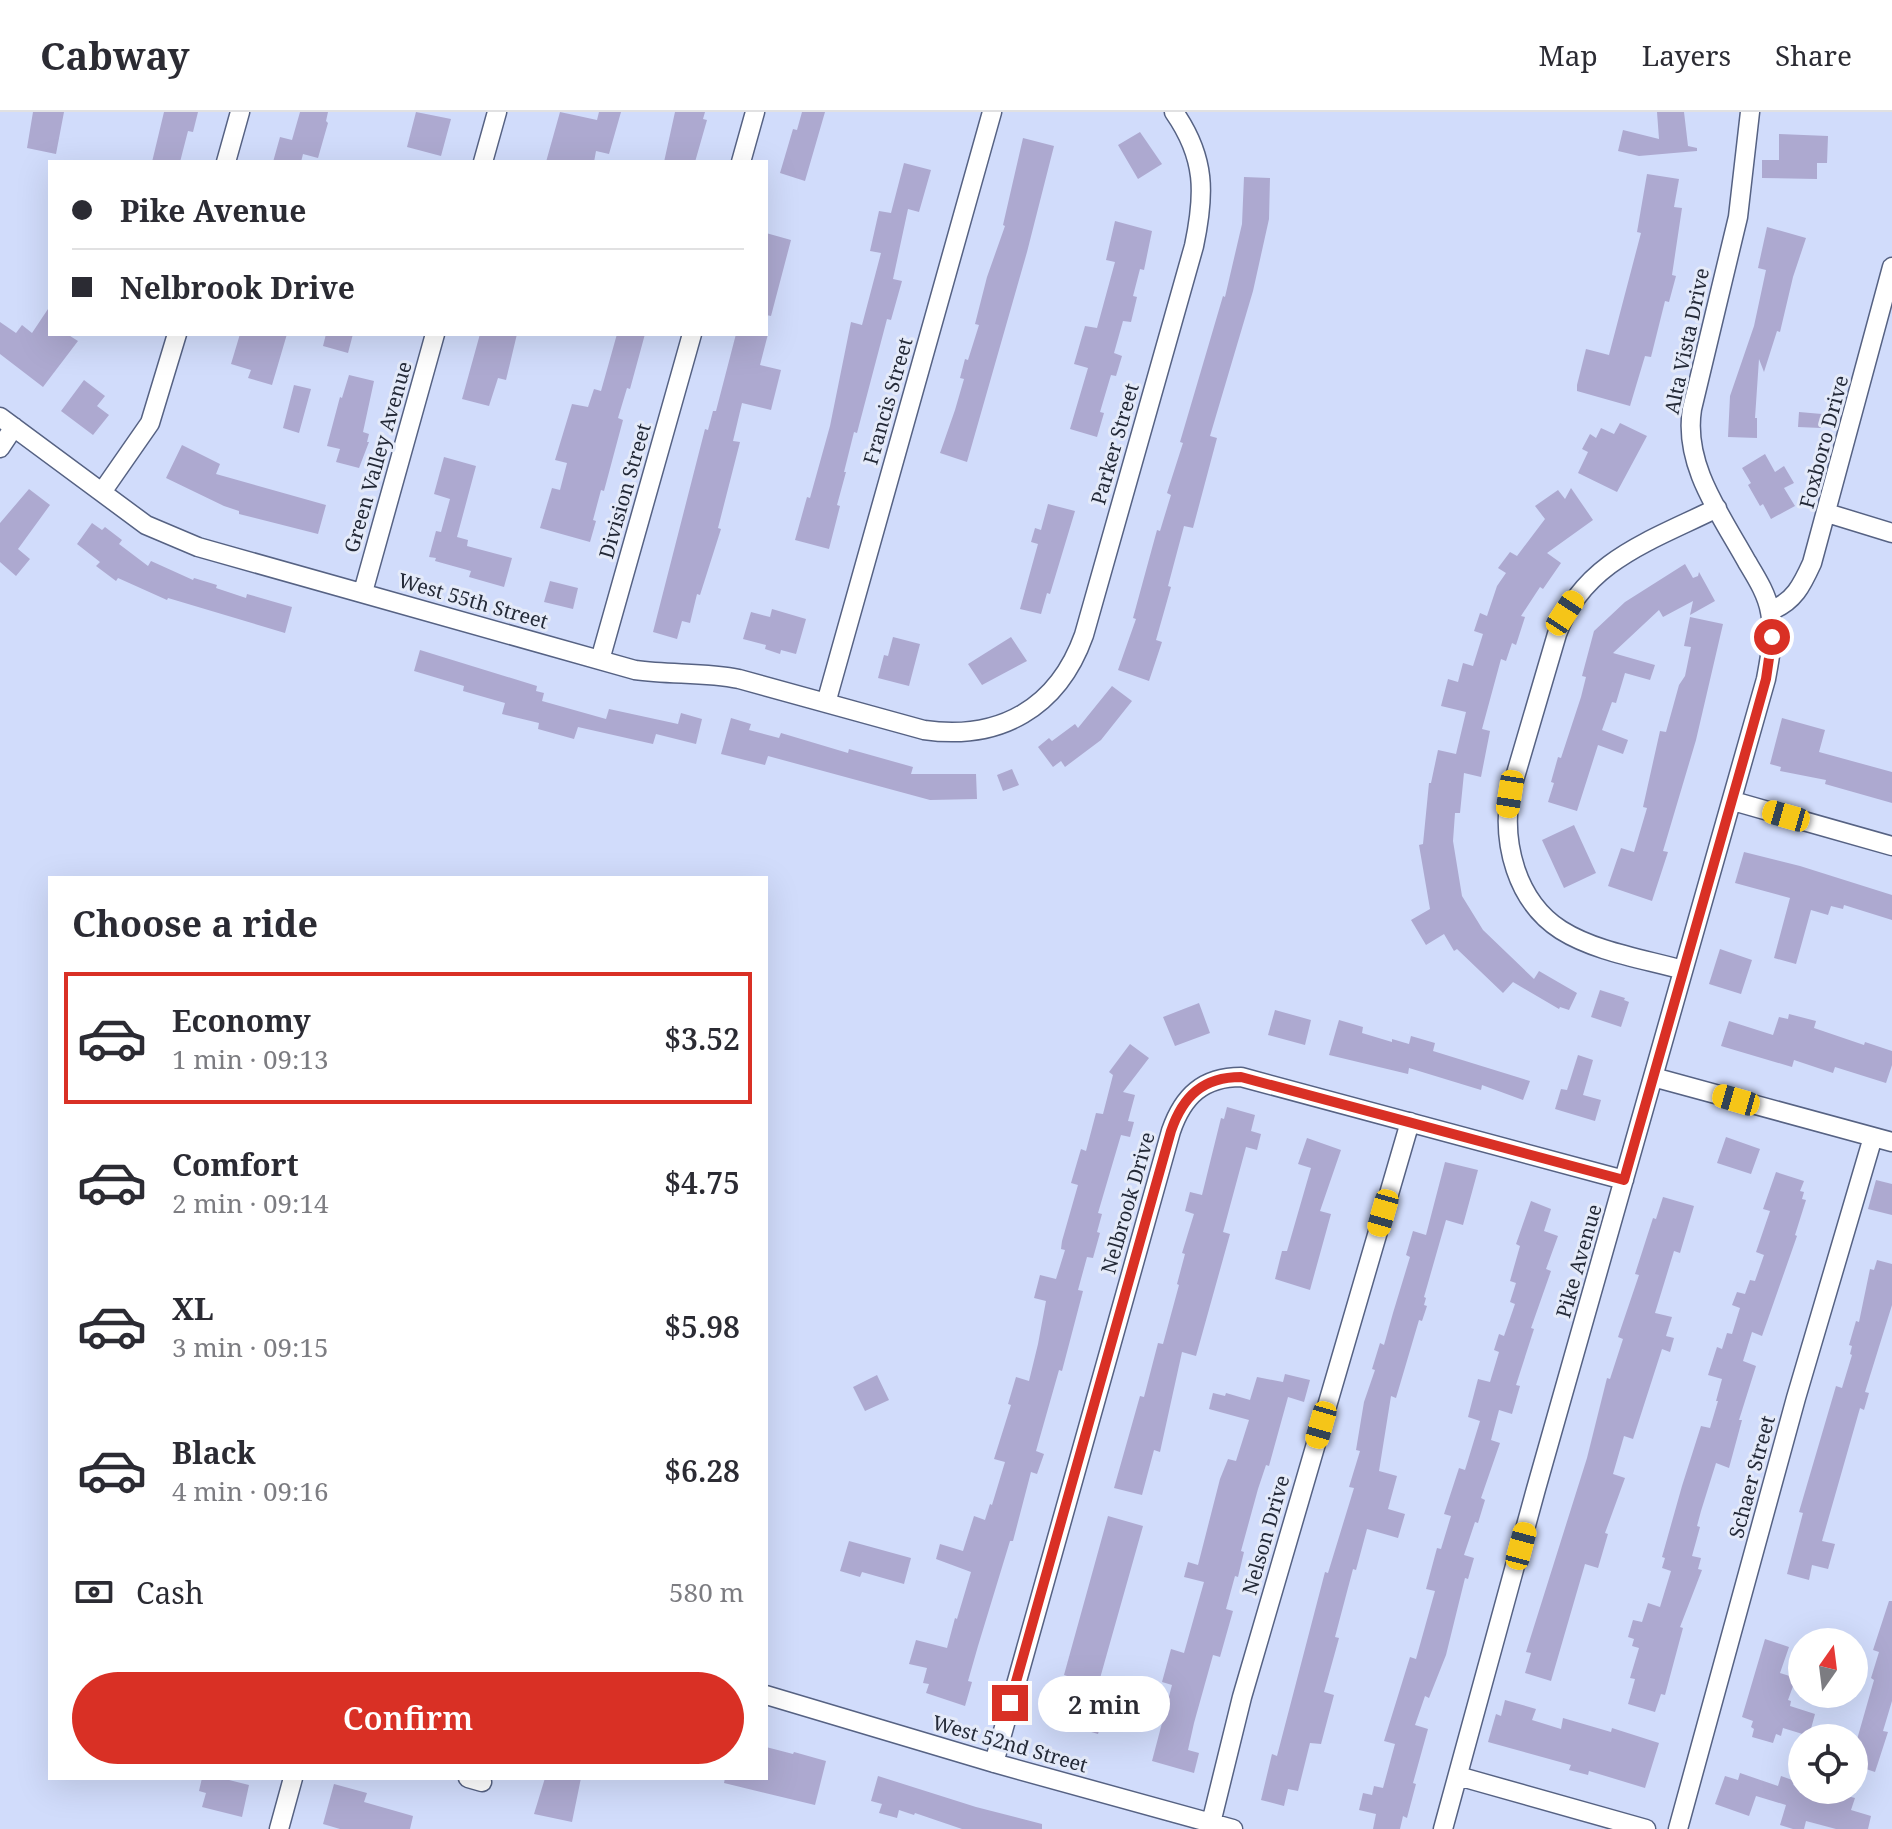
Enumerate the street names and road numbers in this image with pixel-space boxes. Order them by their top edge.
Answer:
street label: Alta Vista Drive [1658,265,1715,417]
street label: Francis Street [856,334,919,468]
street label: Green Valley Avenue [337,358,418,556]
street label: Foxboro Drive [1793,372,1854,511]
street label: Parker Street [1084,380,1145,508]
street label: Division Street [592,420,657,562]
street label: West 55th Street [395,566,551,635]
street label: Nelbrook Drive [1094,1129,1161,1277]
street label: Pike Avenue [1549,1201,1608,1321]
street label: Schaer Street [1722,1413,1781,1541]
street label: Nelson Drive [1236,1472,1296,1598]
street label: West 52nd Street [929,1708,1091,1779]

